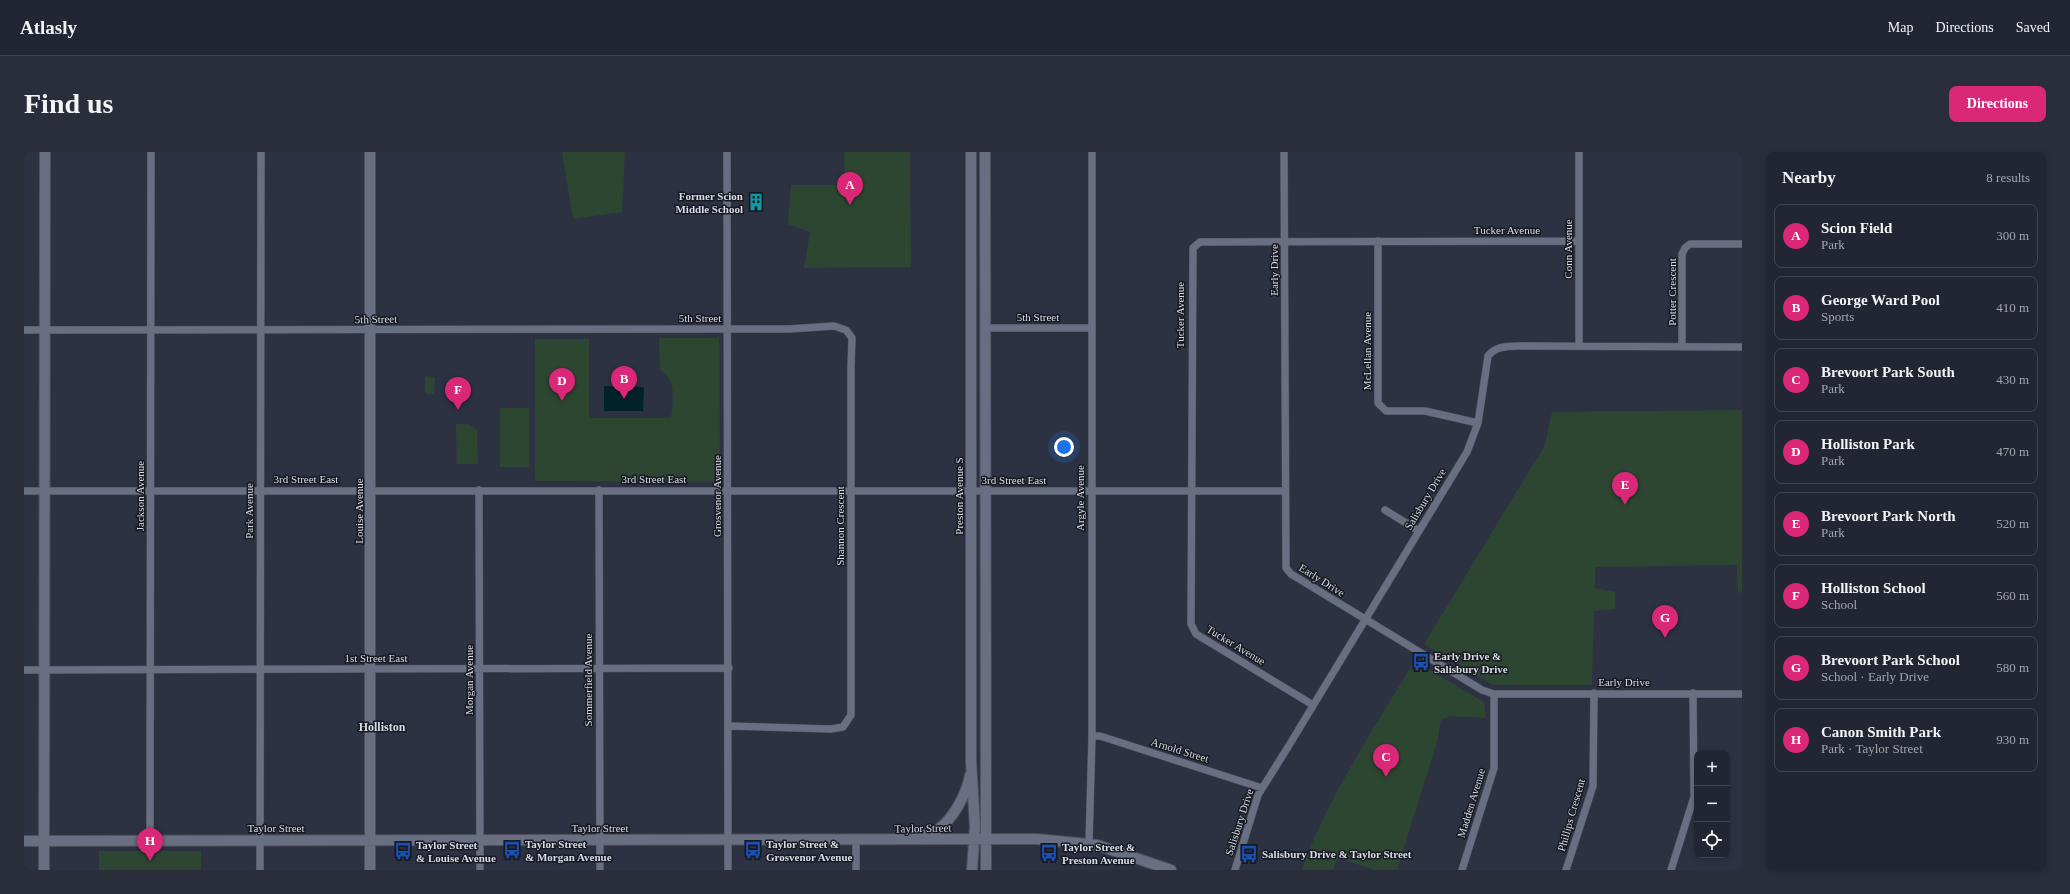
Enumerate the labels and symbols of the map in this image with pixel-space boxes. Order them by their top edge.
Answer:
pin: A [837,172,863,205]
place label: Former Scion Middle School [675,190,743,215]
building icon: Former Scion Middle School [746,192,766,212]
street label: Conn Avenue [1562,219,1574,279]
street label: Tucker Avenue [1474,224,1540,236]
street label: Early Drive [1268,244,1280,296]
street label: Potter Crescent [1666,258,1678,326]
street label: Tucker Avenue [1174,282,1186,348]
street label: 5th Street [1017,311,1059,323]
street label: 5th Street [679,312,721,324]
street label: McLellan Avenue [1361,312,1373,390]
street label: 5th Street [355,313,397,325]
pin: B [611,366,637,399]
pin: D [549,368,575,401]
pin: F [445,377,471,410]
your location [1054,437,1074,457]
street label: Grosvenor Avenue [711,455,723,537]
street label: Preston Avenue S [953,457,965,535]
street label: Jackson Avenue [134,461,146,531]
street label: Argyle Avenue [1074,465,1086,531]
street label: Salisbury Drive [1402,466,1448,532]
pin: E [1612,472,1638,505]
street label: 3rd Street East [274,473,338,485]
street label: 3rd Street East [622,473,686,485]
street label: 3rd Street East [982,474,1046,486]
street label: Louise Avenue [353,478,365,544]
street label: Park Avenue [243,483,255,539]
street label: Shannon Crescent [834,486,846,566]
street label: Early Drive [1297,561,1347,599]
pin: G [1652,605,1678,638]
street label: Tucker Avenue [1204,623,1268,667]
street label: Sommerfield Avenue [582,633,594,726]
street label: Morgan Avenue [463,645,475,715]
place label: Early Drive & Salisbury Drive [1434,650,1508,675]
street label: 1st Street East [345,652,407,664]
bus stop icon: Early Drive & Salisbury Drive [1411,652,1431,672]
street label: Early Drive [1598,676,1650,688]
district label: Holliston [359,720,406,734]
street label: Arnold Street [1150,736,1210,764]
pin: C [1373,744,1399,777]
street label: Madden Avenue [1455,767,1487,839]
street label: Phillips Crescent [1555,777,1587,853]
street label: Salisbury Drive [1223,787,1255,857]
street label: Taylor Street [248,822,304,834]
street label: Taylor Street [572,822,628,834]
street label: Taylor Street [894,822,952,834]
pin: H [137,828,163,861]
place label: Taylor Street & Morgan Avenue [525,838,612,863]
place label: Taylor Street & Grosvenor Avenue [766,838,853,863]
place label: Taylor Street & Louise Avenue [416,839,496,864]
bus stop icon: Taylor Street & Morgan Avenue [502,840,522,860]
bus stop icon: Taylor Street & Grosvenor Avenue [743,840,763,860]
bus stop icon: Taylor Street & Louise Avenue [393,841,413,861]
place label: Taylor Street & Preston Avenue [1062,841,1135,866]
bus stop icon: Taylor Street & Preston Avenue [1039,843,1059,863]
bus stop icon: Salisbury Drive & Taylor Street [1239,844,1259,864]
place label: Salisbury Drive & Taylor Street [1262,848,1412,860]

